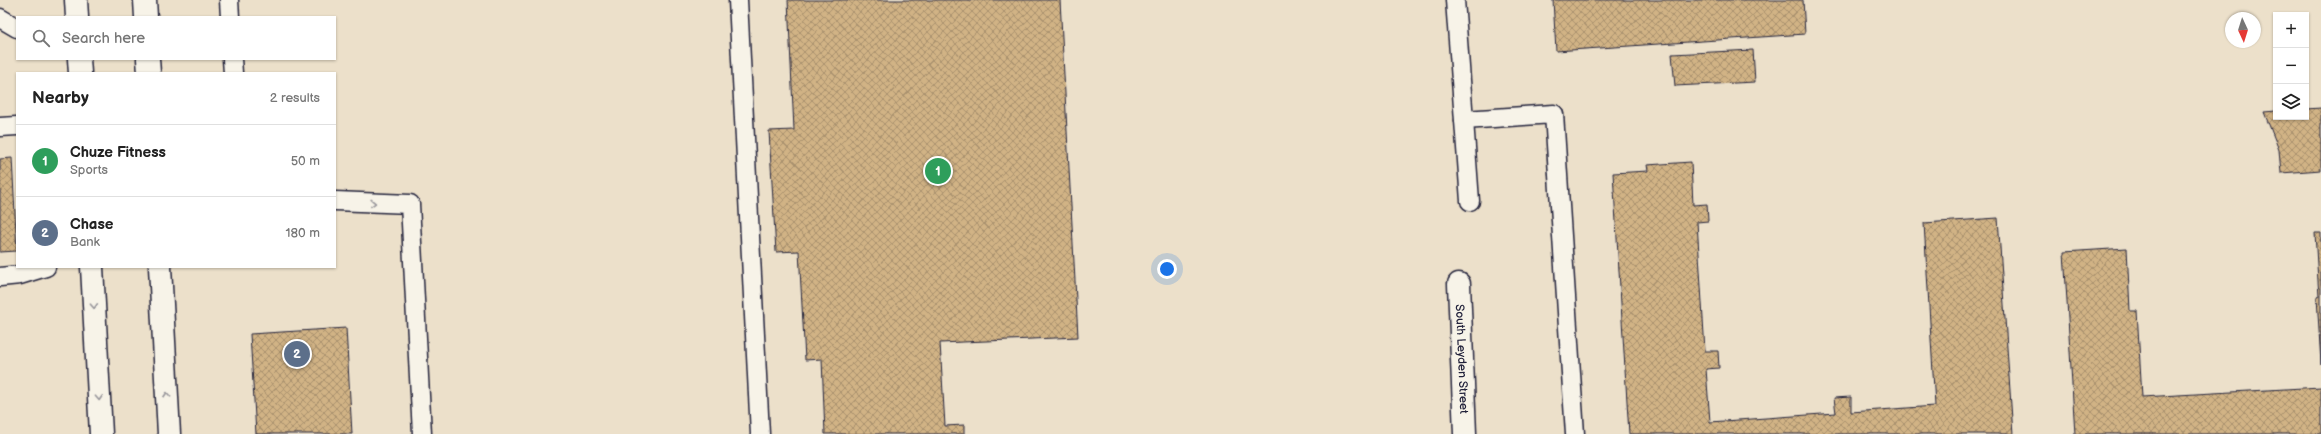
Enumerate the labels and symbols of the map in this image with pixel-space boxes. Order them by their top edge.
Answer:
north arrow [2225,12,2261,48]
pin: 1 [925,156,951,186]
one-way arrow [370,198,376,207]
your location [1157,259,1177,279]
one-way arrow [90,303,98,309]
street label: South Leyden Street [1452,304,1472,414]
pin: 2 [284,339,310,369]
one-way arrow [163,392,171,398]
one-way arrow [95,395,104,401]

